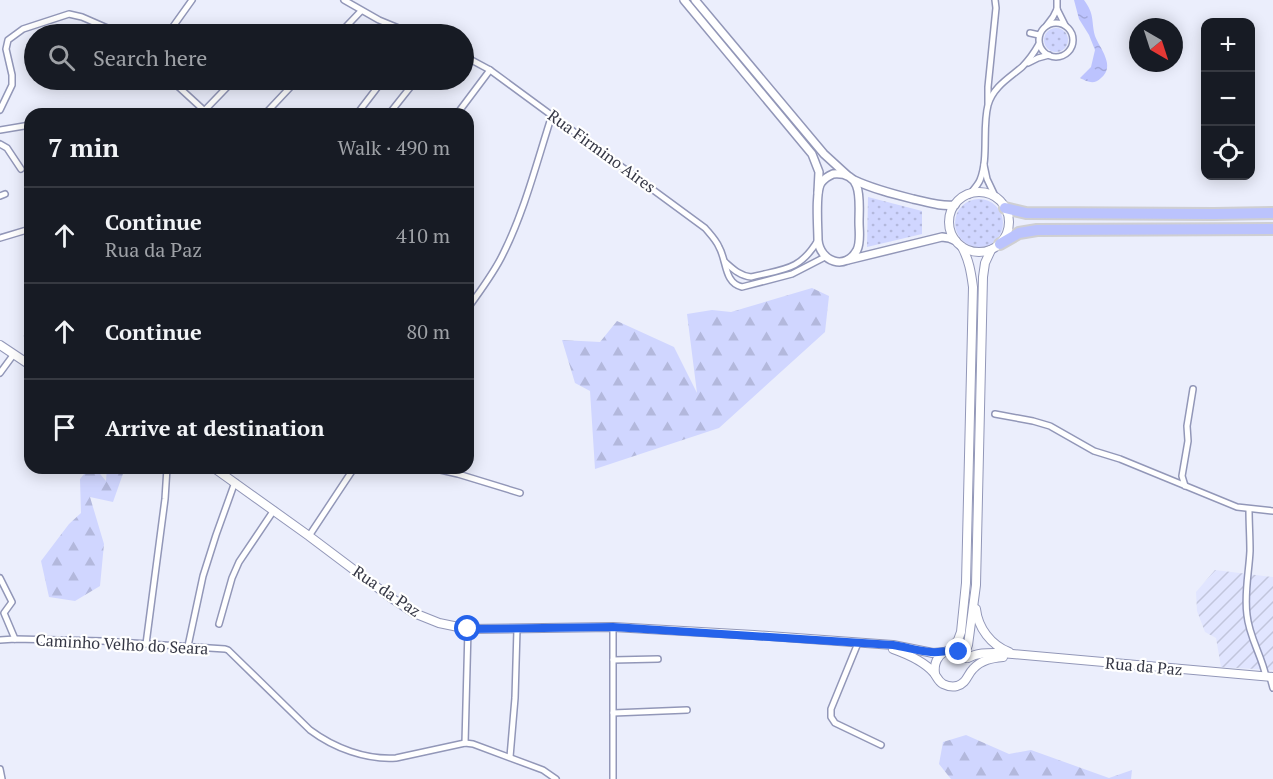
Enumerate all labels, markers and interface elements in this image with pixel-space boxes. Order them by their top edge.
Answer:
north arrow [1129,18,1183,72]
map controls [1201,18,1255,180]
button: + [1201,18,1255,72]
search box [24,24,474,90]
icon: search [45,41,78,74]
text: Search here [93,43,207,72]
button: − [1201,72,1255,126]
street label: Rua Firmino Aires [544,104,660,198]
button: locate [1201,126,1255,180]
text: 7 min [48,130,119,164]
text: Walk · 490 m [338,134,450,161]
text: Continue [105,207,202,236]
icon: ahead [48,219,81,252]
text: 410 m [396,222,450,249]
text: Rua da Paz [105,236,202,263]
icon: ahead [48,315,81,348]
text: Continue [105,317,202,346]
text: 80 m [407,318,450,345]
icon: arrive [48,411,81,444]
text: Arrive at destination [105,413,324,442]
street label: Rua da Paz [349,560,425,622]
route start [454,615,480,641]
street label: Caminho Velho do Seara [35,628,209,660]
route end [945,638,971,664]
street label: Rua da Paz [1104,652,1184,680]

